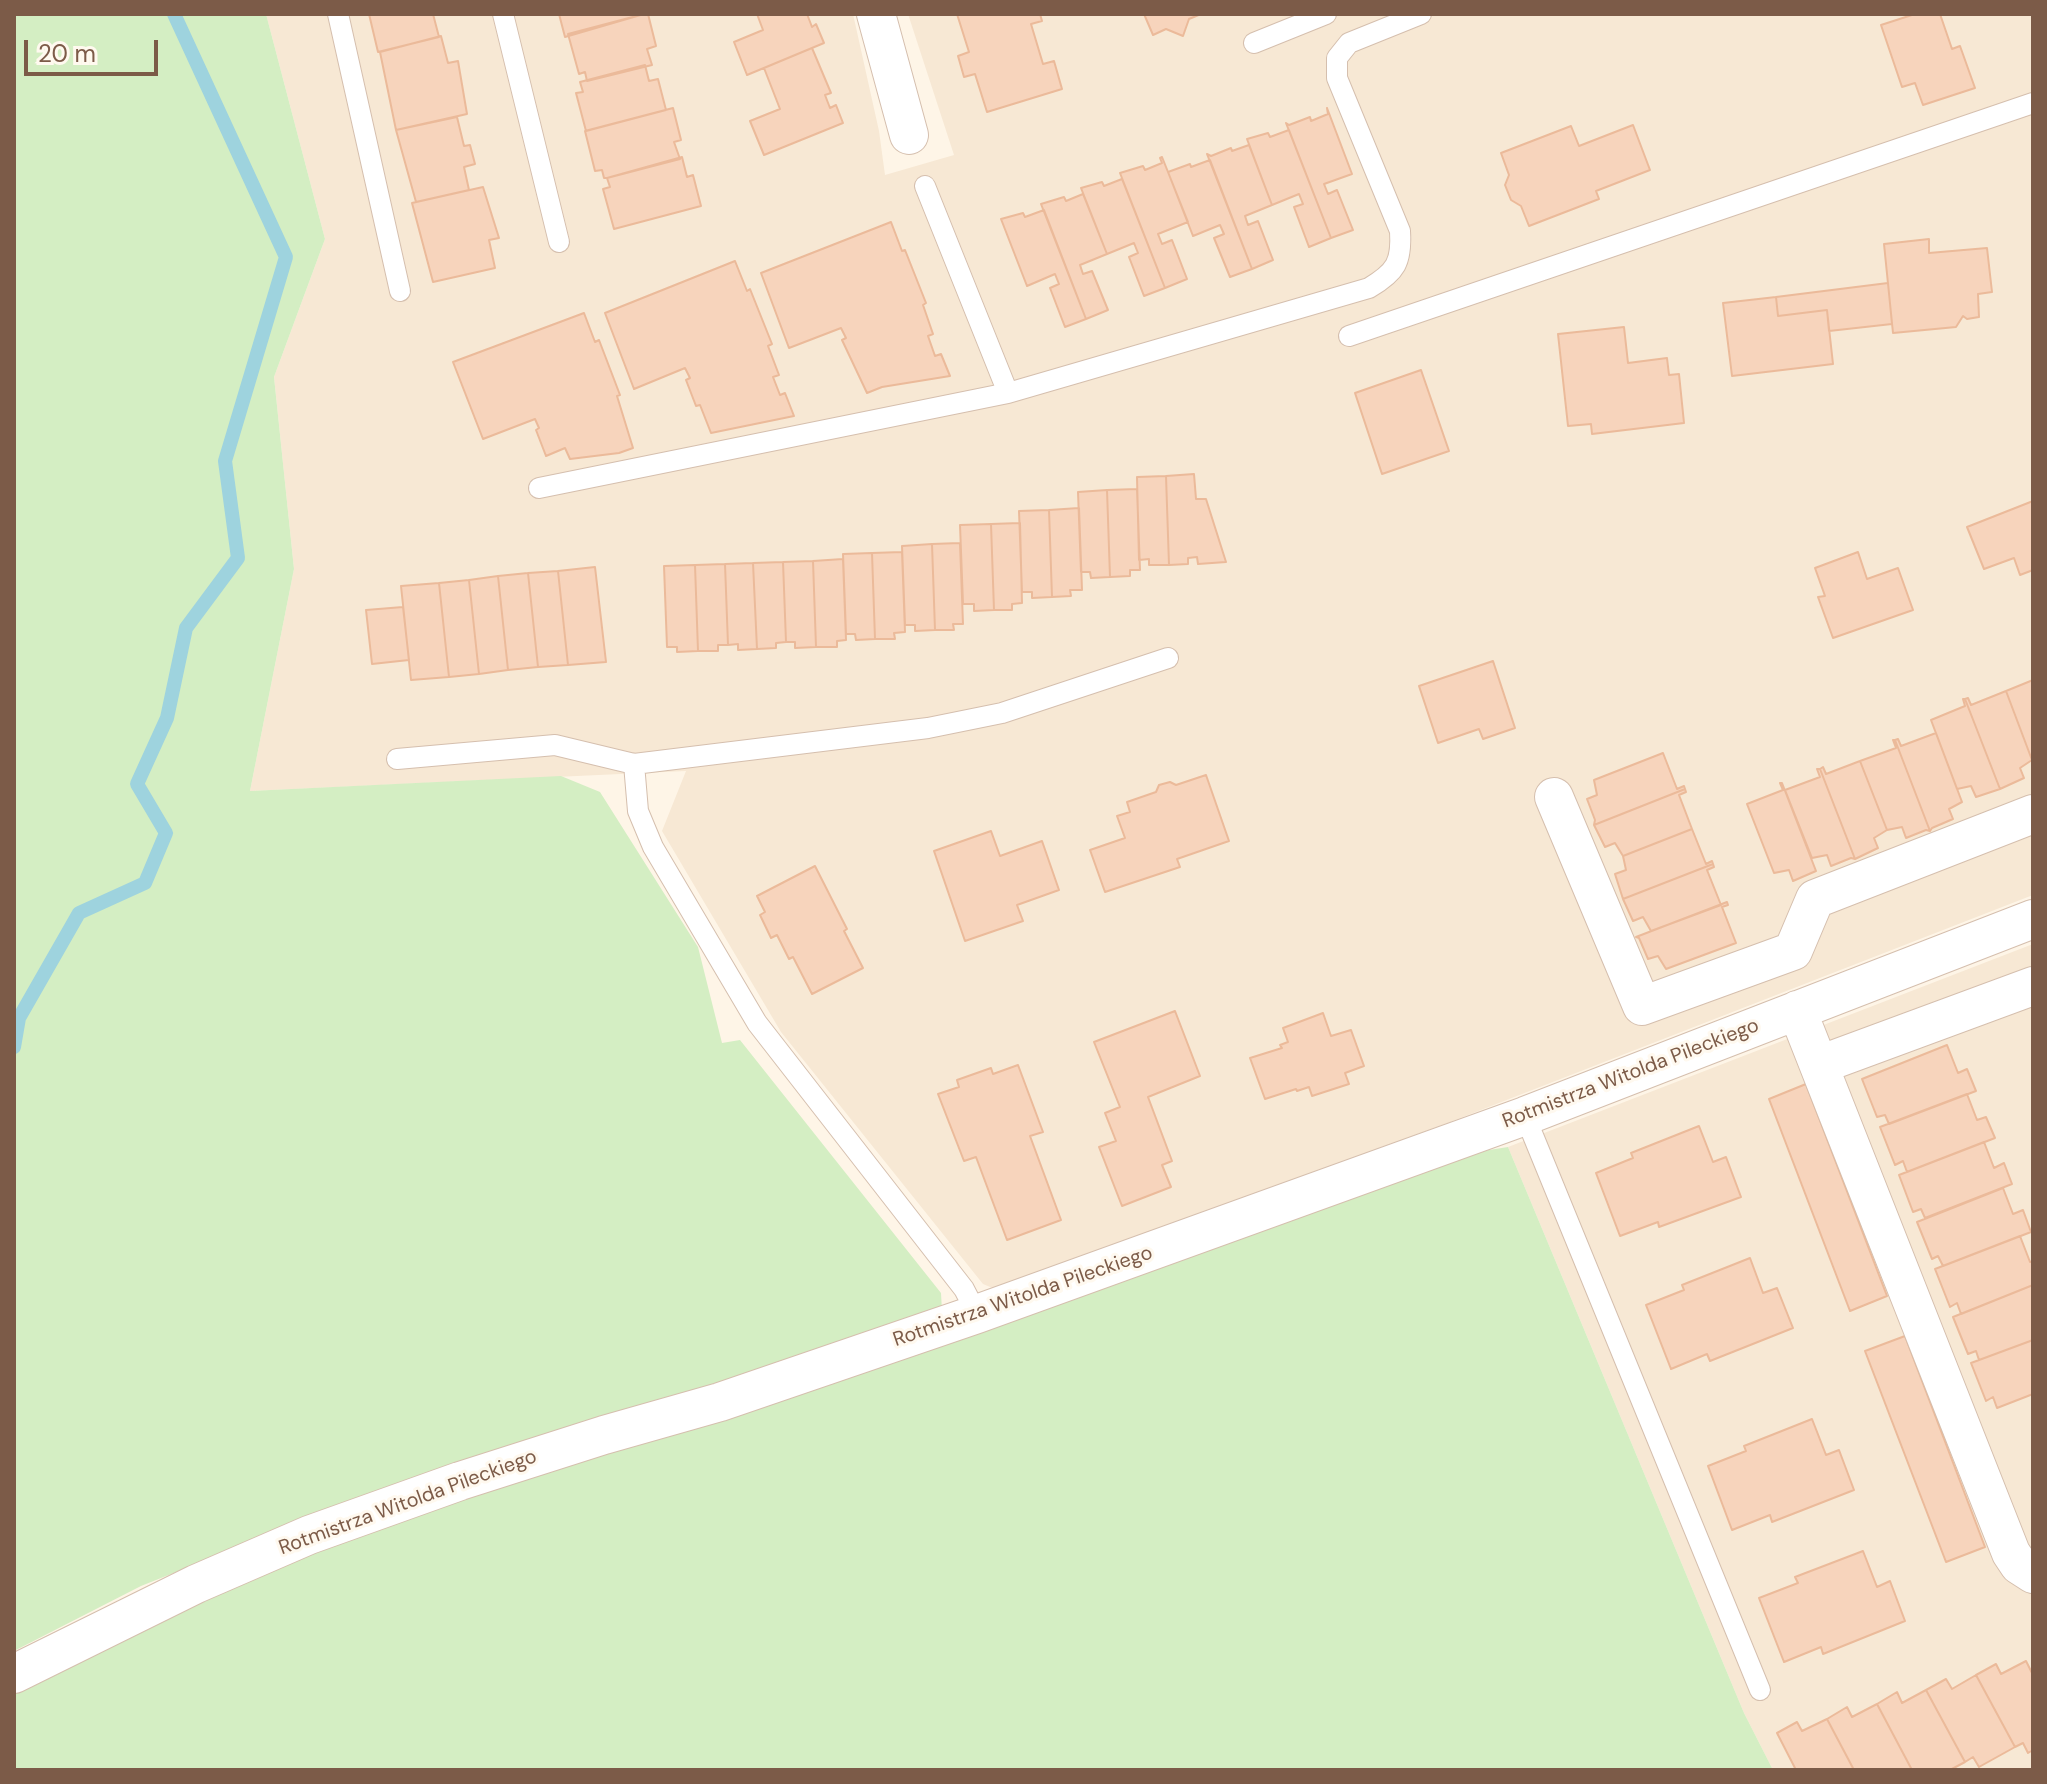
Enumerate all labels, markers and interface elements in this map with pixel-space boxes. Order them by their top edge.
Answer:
scale bar [28,24,162,74]
text: 20 m [38,38,96,69]
street label: Rotmistrza Witolda Pileckiego [1499,1014,1763,1134]
street label: Rotmistrza Witolda Pileckiego [890,1241,1156,1353]
street label: Rotmistrza Witolda Pileckiego [276,1445,540,1561]

